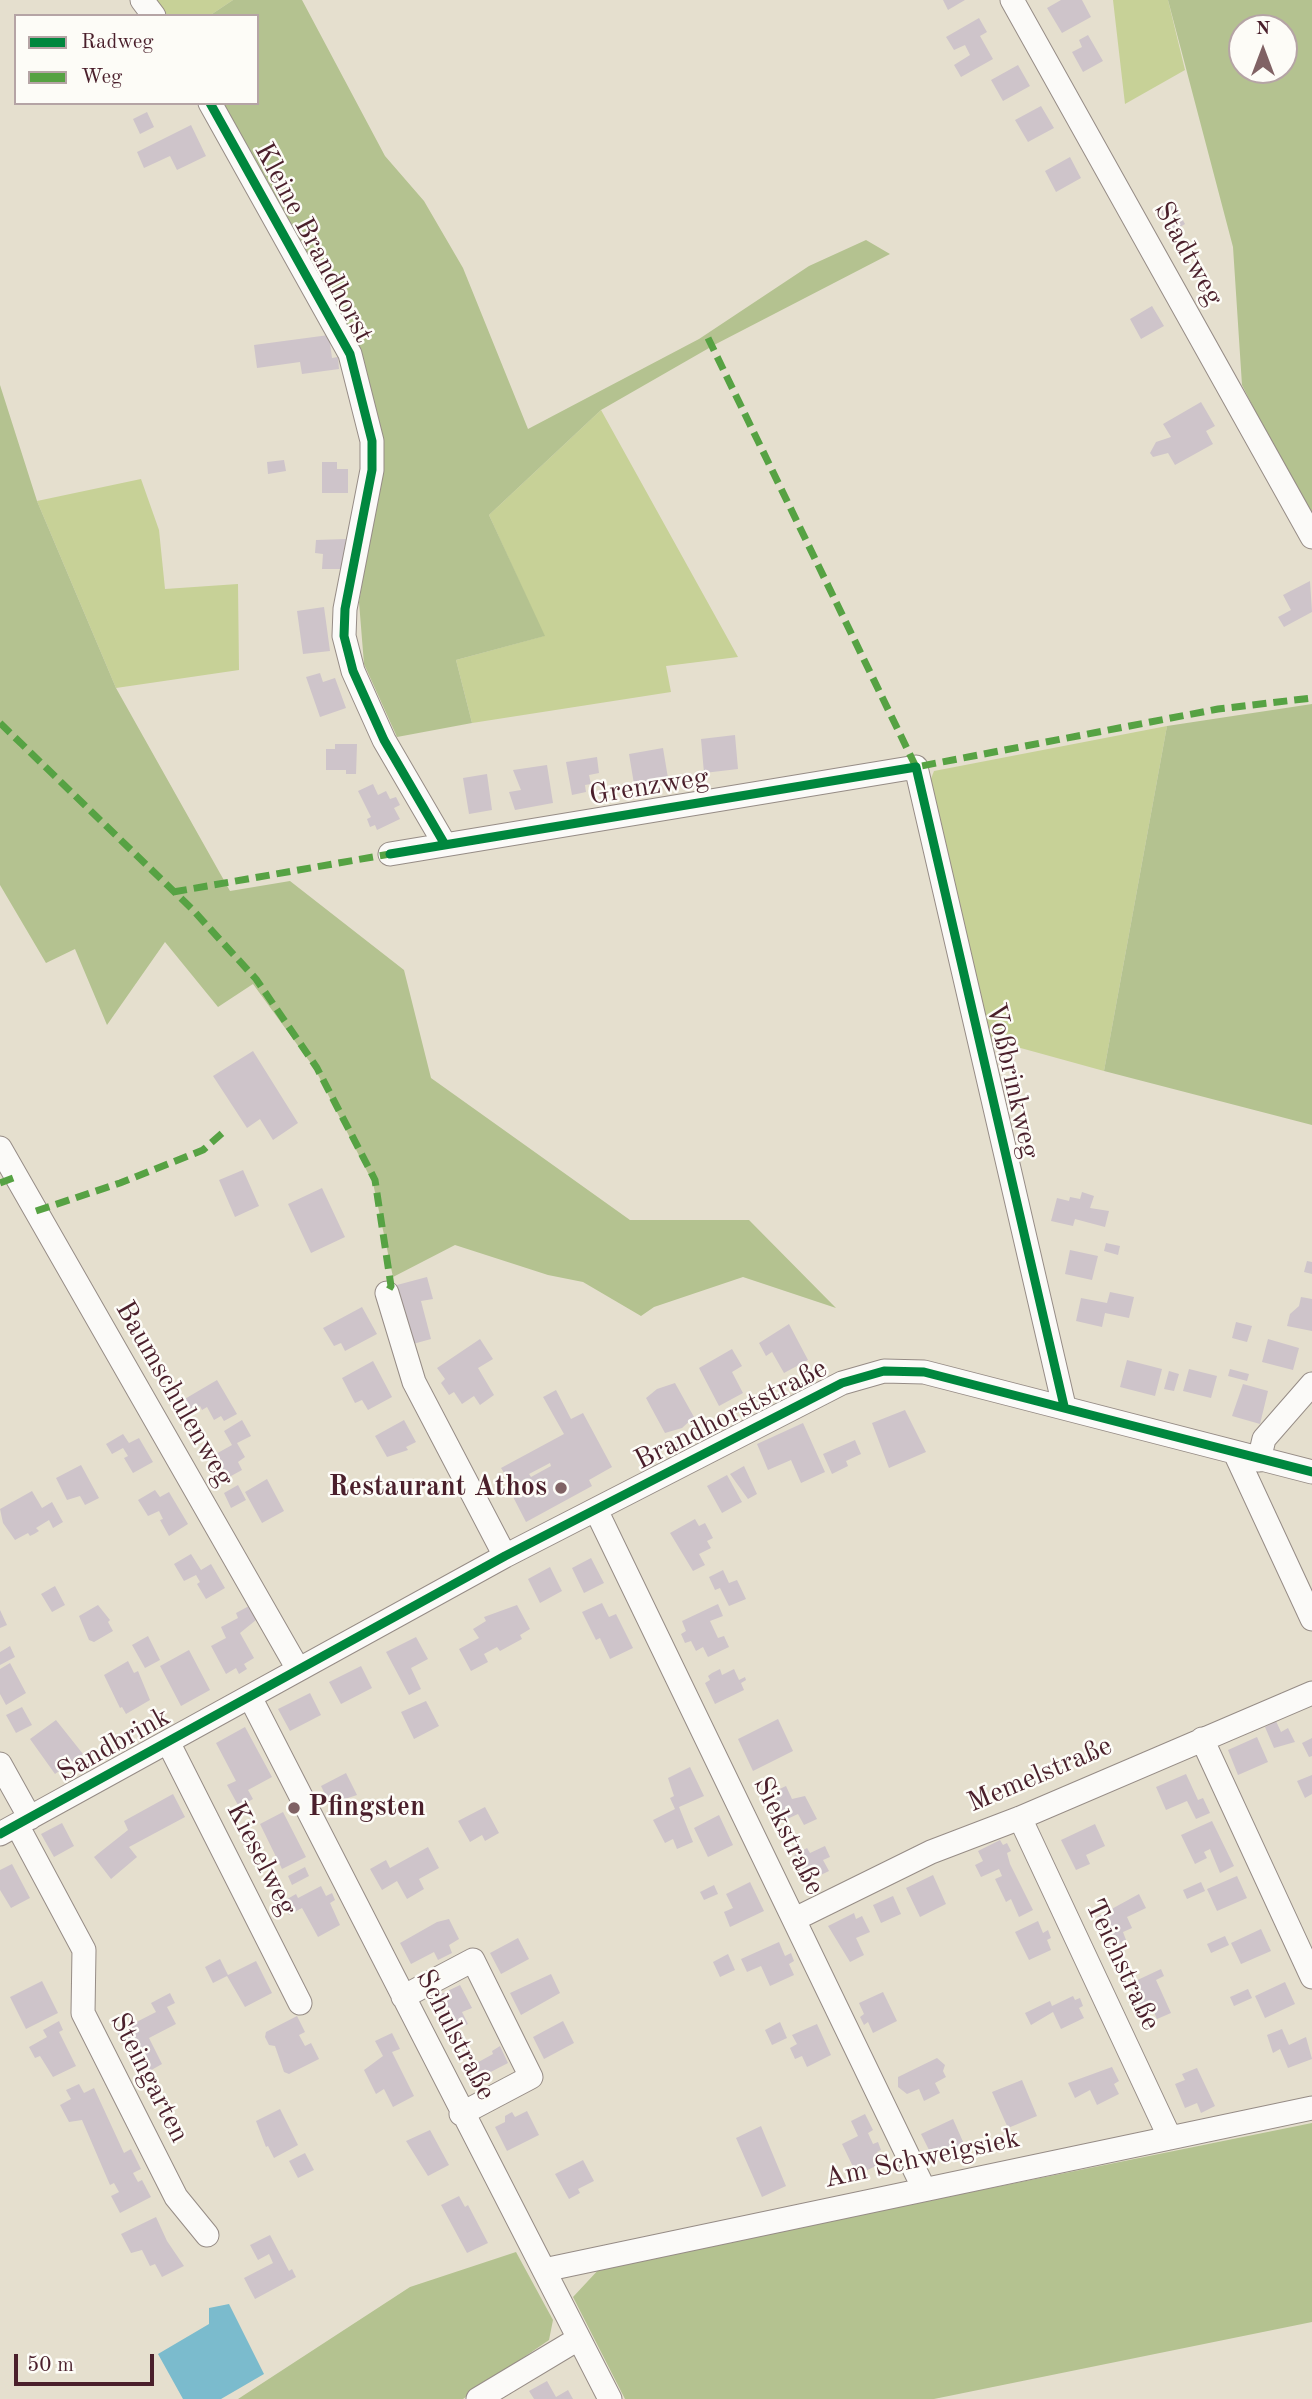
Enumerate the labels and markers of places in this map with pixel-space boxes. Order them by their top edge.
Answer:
place label: Restaurant Athos [328,1471,547,1505]
marker: Restaurant Athos [553,1480,569,1496]
place label: Pfingsten [308,1791,425,1825]
marker: Pfingsten [286,1800,302,1816]

